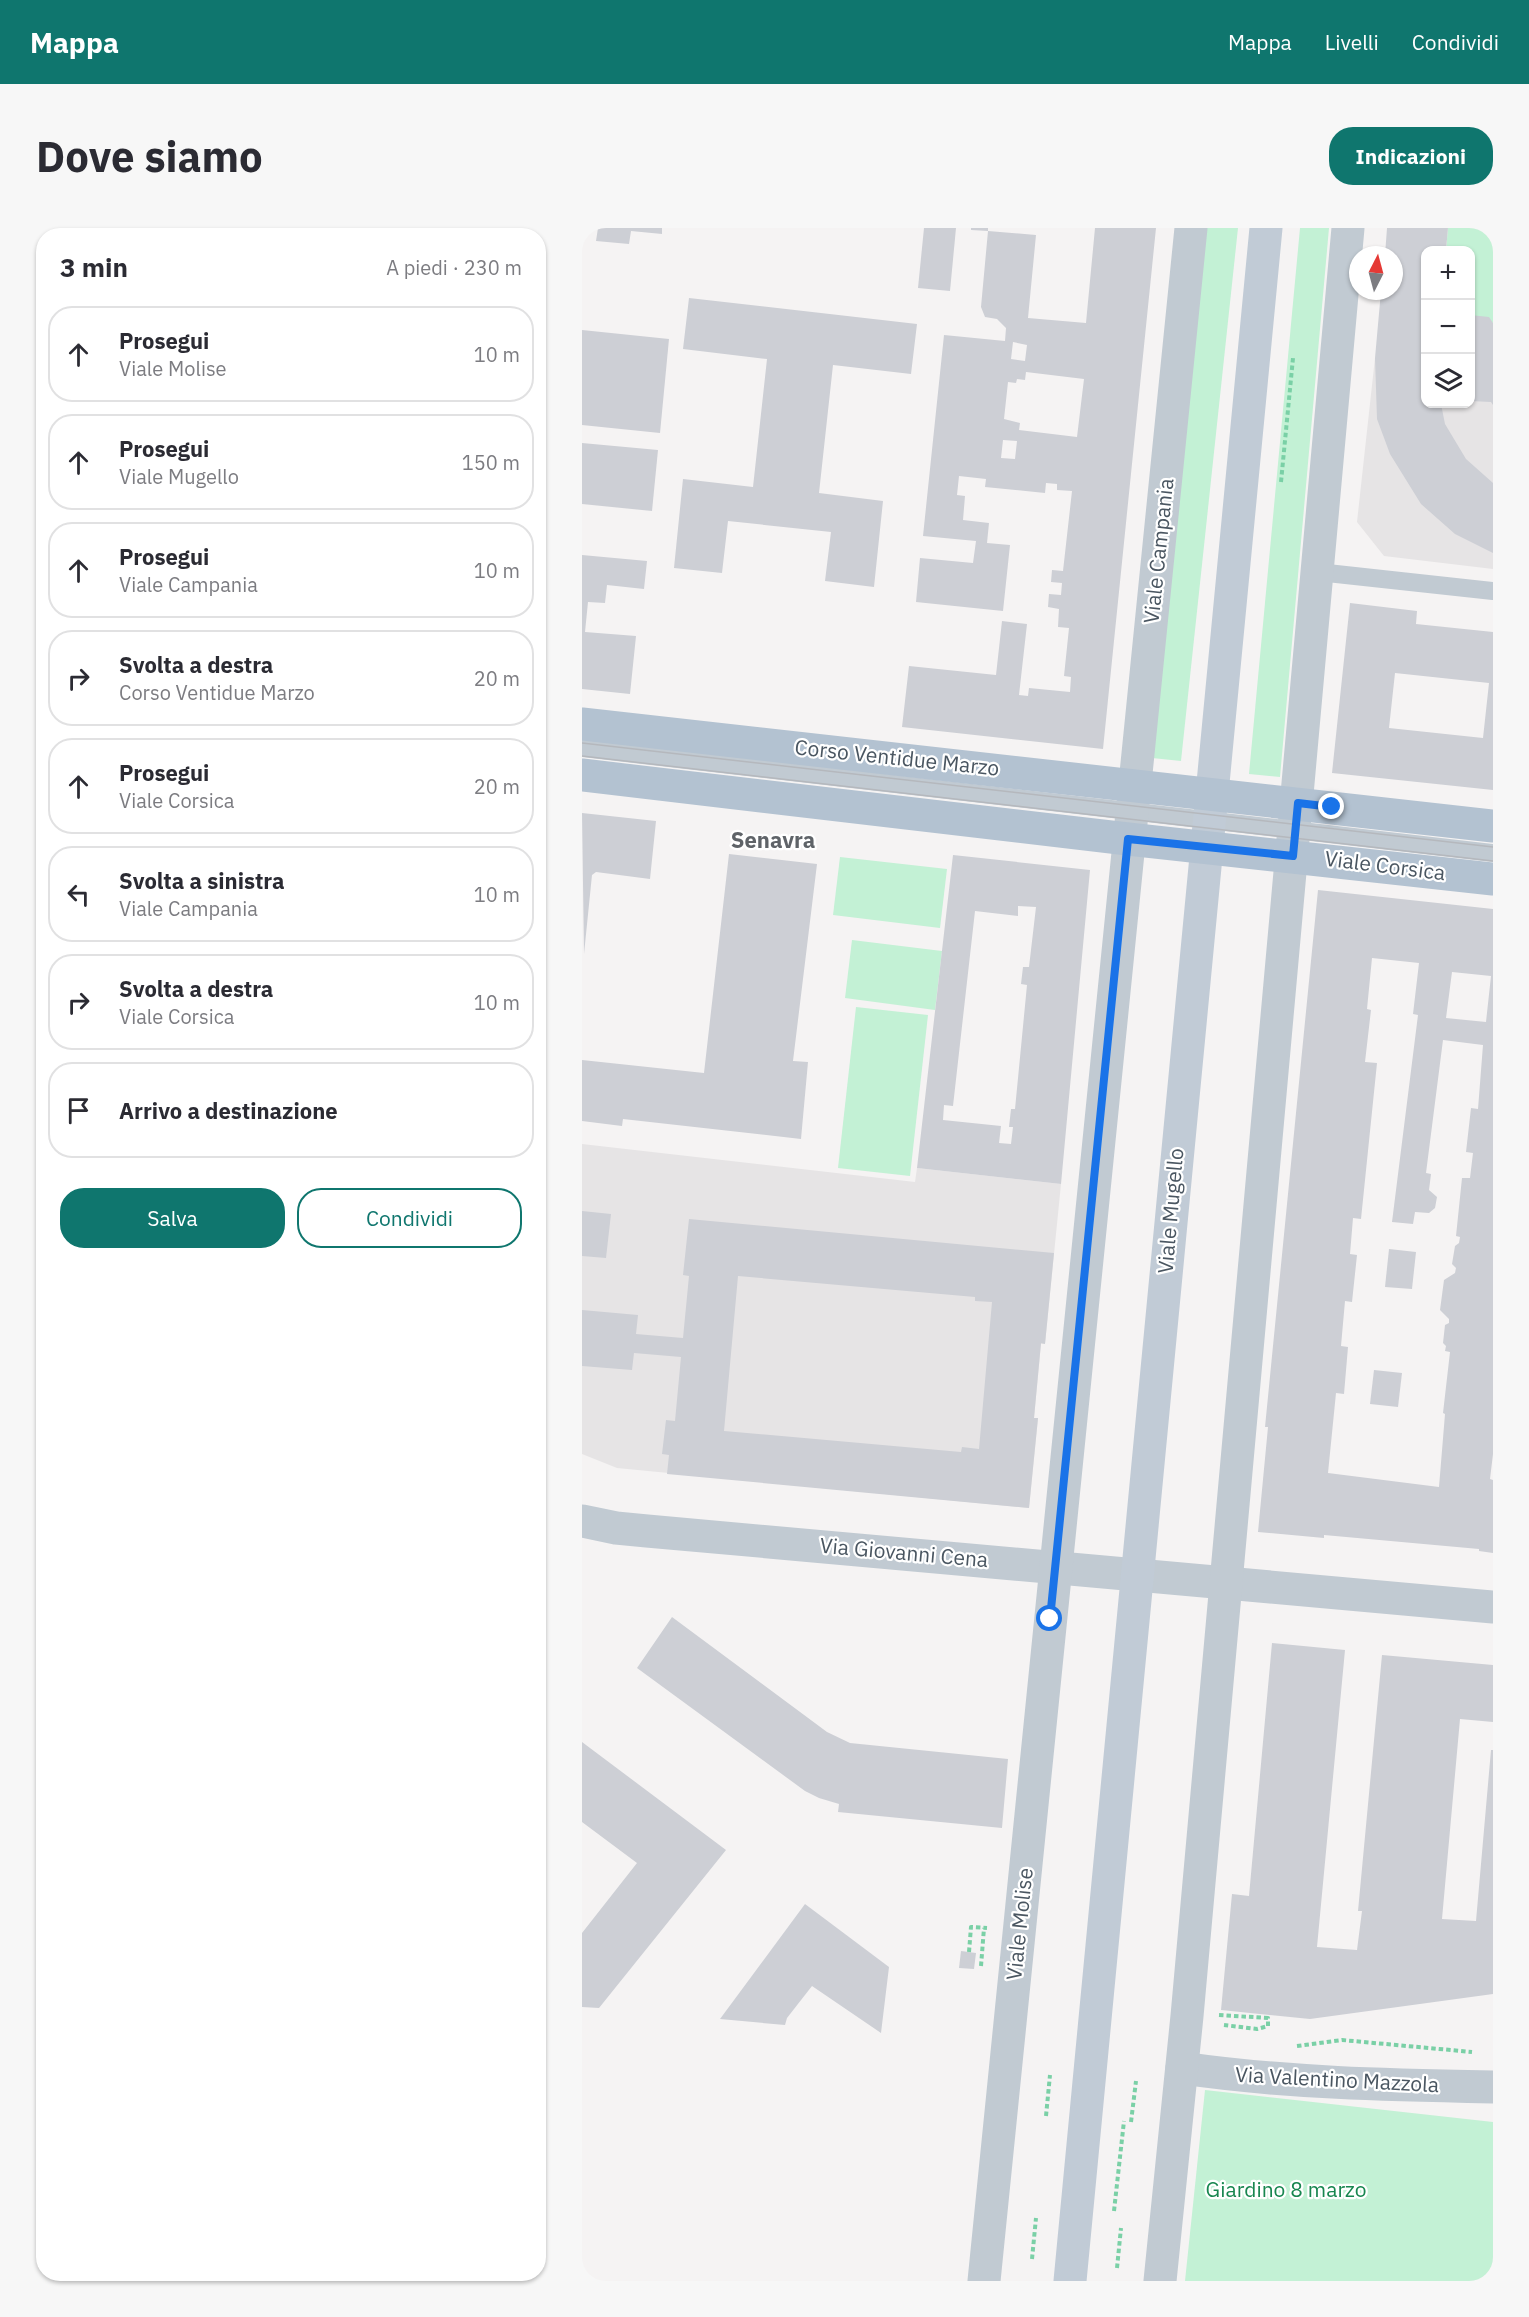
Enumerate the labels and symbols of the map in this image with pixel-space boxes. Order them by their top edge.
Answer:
north arrow [1349,246,1403,300]
street label: Viale Campania [1136,477,1180,625]
street label: Corso Ventidue Marzo [793,732,1001,782]
route end [1318,793,1344,819]
district label: Senavra [731,825,815,854]
street label: Viale Corsica [1323,844,1447,886]
street label: Viale Mugello [1151,1147,1189,1275]
street label: Via Giovanni Cena [819,1531,989,1573]
route start [1036,1605,1062,1631]
street label: Viale Molise [999,1866,1039,1982]
street label: Via Valentino Mazzola [1234,2060,1440,2098]
park label: Giardino 8 marzo [1206,2175,1366,2203]

